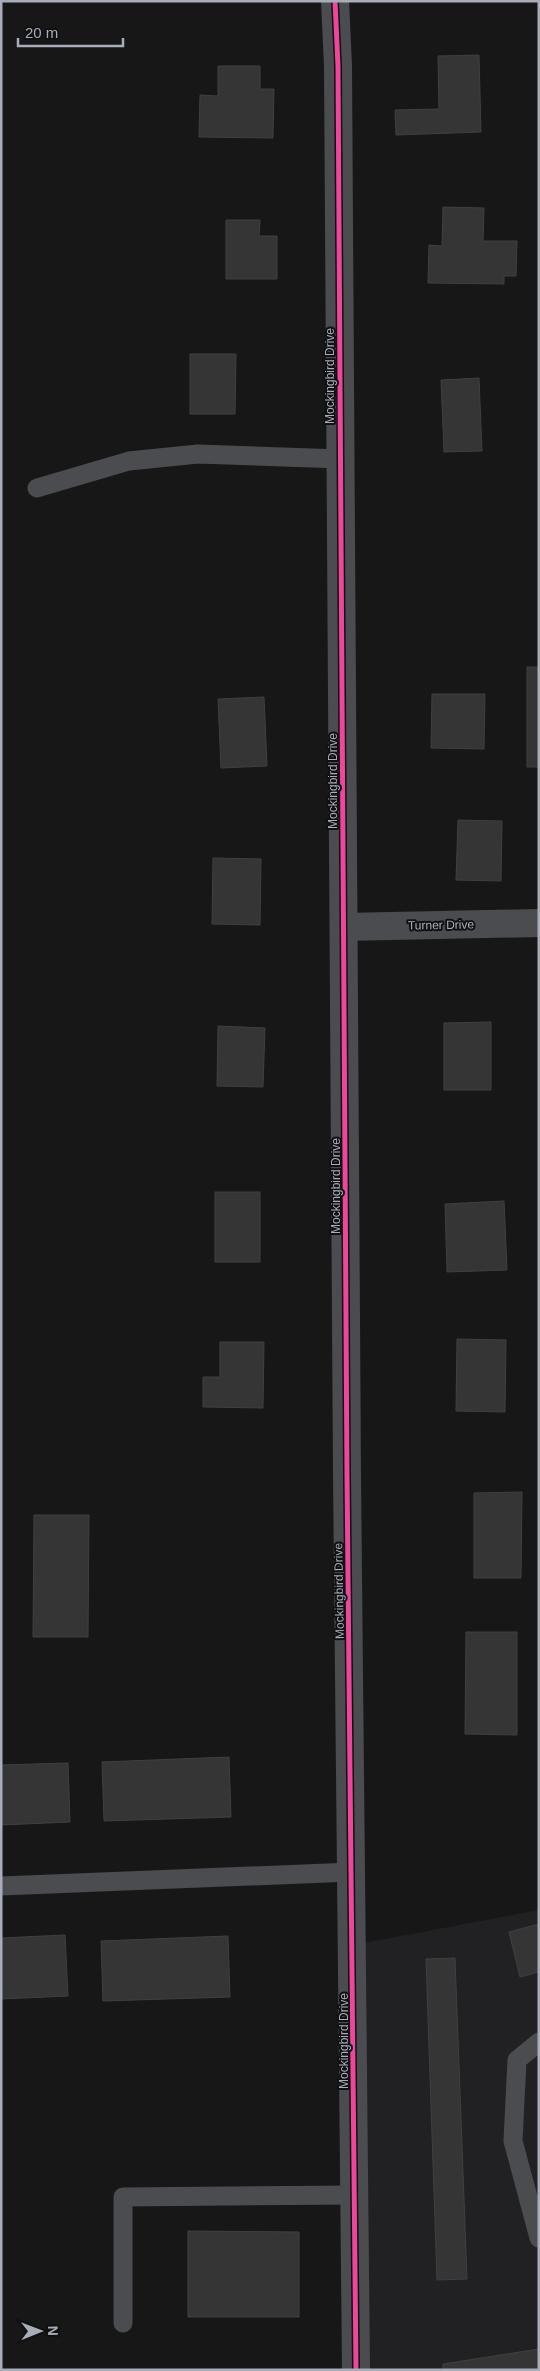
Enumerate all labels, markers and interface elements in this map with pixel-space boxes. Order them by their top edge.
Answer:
scale bar [18,15,122,47]
text: 20 m [25,24,58,41]
street label: Mockingbird Drive [323,328,337,424]
street label: Mockingbird Drive [326,733,340,829]
street label: Turner Drive [408,917,475,933]
street label: Mockingbird Drive [329,1138,343,1234]
street label: Mockingbird Drive [331,1543,347,1639]
street label: Mockingbird Drive [337,1993,351,2089]
north arrow [15,2306,65,2356]
text: N [45,2326,61,2336]

